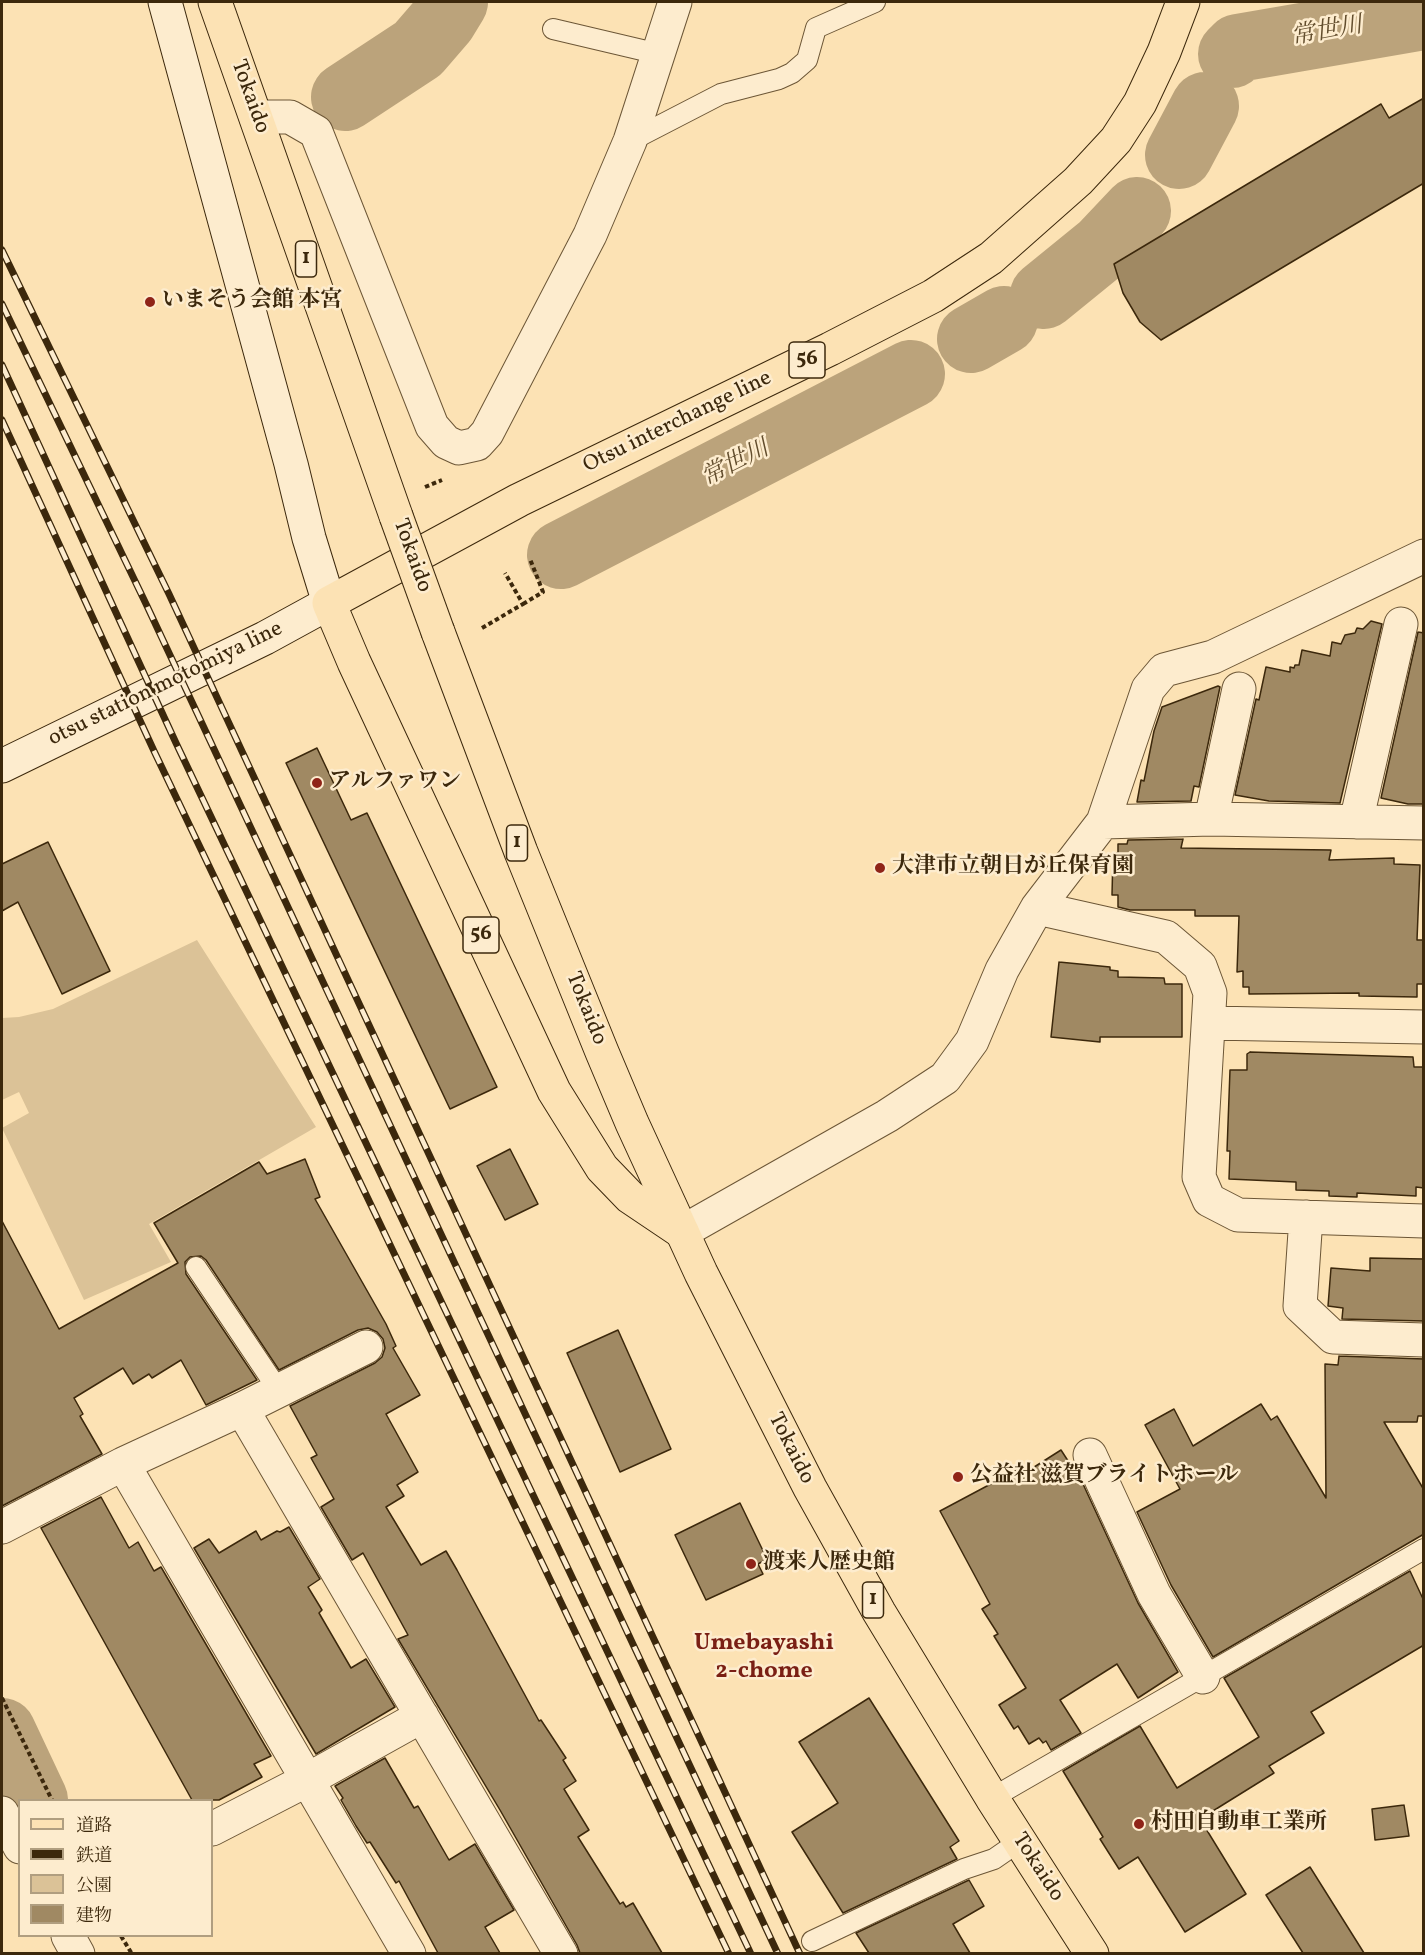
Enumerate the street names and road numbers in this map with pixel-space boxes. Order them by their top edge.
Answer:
street label: Tokaido [224,57,274,137]
road number: 1 [296,241,316,277]
road number: 56 [789,342,825,378]
street label: Otsu interchange line [580,366,776,480]
street label: Tokaido [386,516,436,596]
street label: otsu station motomiya line [44,617,288,753]
road number: 1 [506,825,528,861]
road number: 56 [463,917,499,953]
street label: Tokaido [558,969,612,1049]
street label: Tokaido [761,1409,819,1489]
road number: 1 [862,1582,884,1618]
street label: Tokaido [1005,1829,1069,1907]

